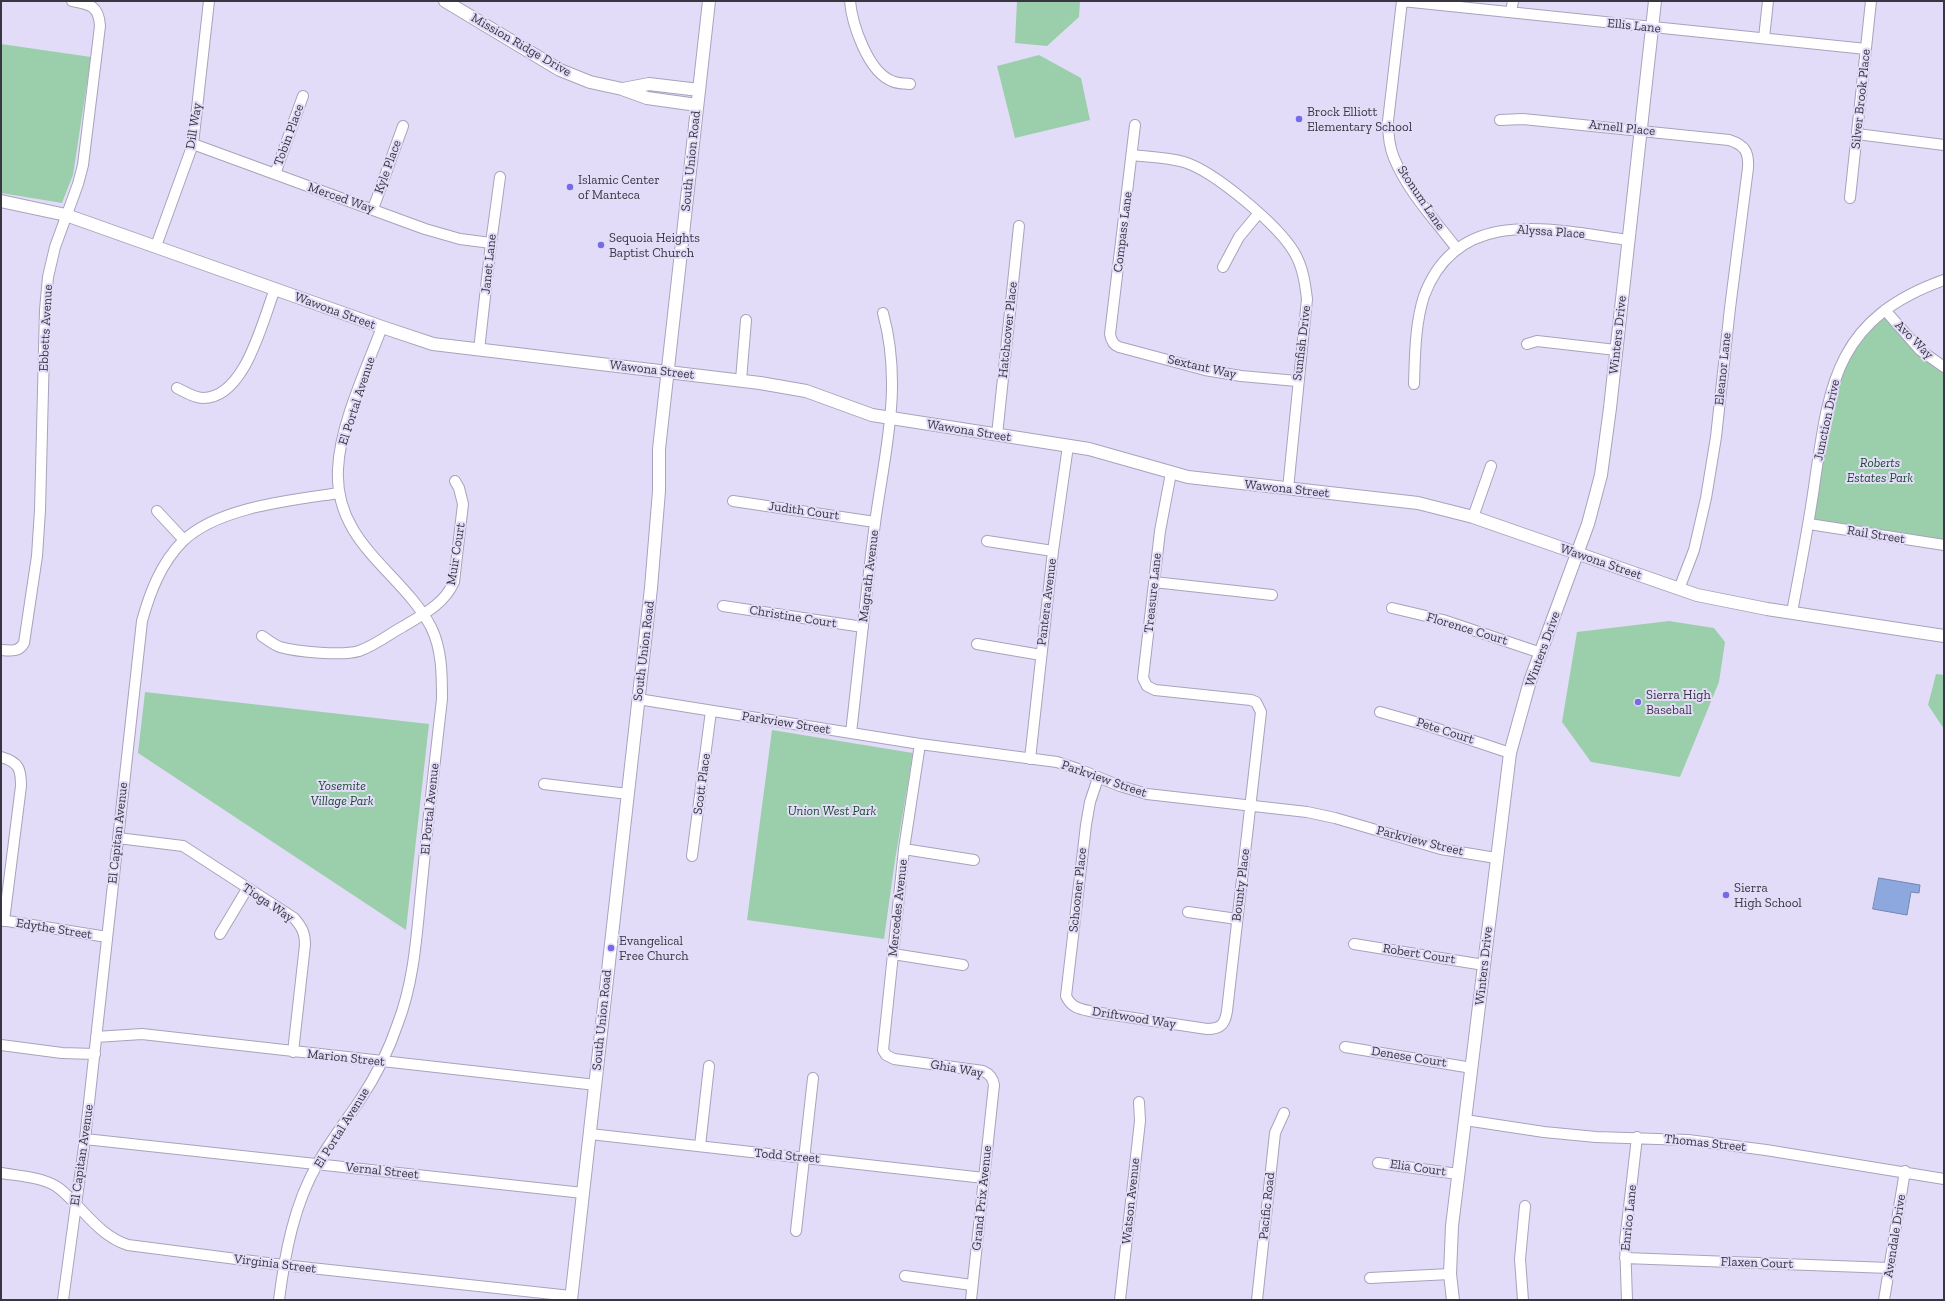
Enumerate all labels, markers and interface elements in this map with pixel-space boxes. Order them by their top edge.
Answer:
street label: Mission Ridge Drive [468,10,574,80]
street label: Ellis Lane [1606,15,1662,37]
street label: Silver Brook Place [1848,48,1874,150]
street label: Dill Way [183,102,205,150]
street label: Tobin Place [271,102,307,168]
place label: Brock Elliott Elementary School [1307,104,1412,135]
street label: South Union Road [678,110,704,212]
marker: Brock Elliott Elementary School [1294,114,1304,124]
street label: Arnell Place [1588,117,1656,139]
street label: Kyle Place [371,138,405,196]
street label: Stonum Lane [1394,163,1448,233]
place label: Islamic Center of Manteca [578,172,660,203]
street label: Merced Way [306,179,376,217]
marker: Islamic Center of Manteca [565,182,575,192]
street label: Compass Lane [1110,191,1136,273]
street label: Alyssa Place [1516,222,1586,242]
place label: Sequoia Heights Baptist Church [609,230,700,261]
street label: Janet Lane [478,233,500,295]
marker: Sequoia Heights Baptist Church [596,240,606,250]
street label: Hatchcover Place [995,281,1021,379]
street label: Ebbetts Avenue [36,284,56,372]
street label: Wawona Street [292,289,378,333]
street label: Winters Drive [1606,295,1630,375]
street label: Sunfish Drive [1290,305,1314,381]
street label: Avo Way [1891,317,1937,363]
street label: Eleanor Lane [1711,332,1735,406]
street label: Sextant Way [1166,352,1238,382]
street label: El Portal Avenue [335,355,379,447]
street label: Wawona Street [609,357,695,383]
street label: Junction Drive [1811,378,1843,462]
street label: Wawona Street [926,417,1012,445]
park label: Roberts Estates Park [1847,455,1913,486]
street label: Wawona Street [1244,477,1330,501]
street label: Judith Court [768,498,840,524]
street label: Muir Court [443,522,469,586]
street label: Rail Street [1846,523,1906,547]
street label: Magrath Avenue [856,529,882,623]
street label: Wawona Street [1558,541,1644,583]
street label: Treasure Lane [1141,552,1165,634]
street label: Pantera Avenue [1034,557,1060,647]
street label: South Union Road [630,600,658,702]
street label: Christine Court [748,602,838,632]
street label: Florence Court [1425,609,1509,649]
street label: Winters Drive [1522,609,1564,689]
place label: Sierra High Baseball [1646,687,1711,718]
marker: Sierra High Baseball [1633,697,1643,707]
street label: Parkview Street [741,708,831,738]
street label: Pete Court [1414,714,1476,748]
street label: Scott Place [690,752,714,816]
street label: Parkview Street [1059,757,1149,801]
street label: El Portal Avenue [417,762,443,856]
park label: Yosemite Village Park [310,778,374,809]
street label: El Capitan Avenue [105,781,131,885]
park label: Union West Park [788,803,876,819]
street label: Parkview Street [1375,823,1465,859]
street label: Schooner Place [1066,847,1090,933]
street label: Bounty Place [1229,848,1253,922]
street label: Mercedes Avenue [885,858,911,958]
street label: Tioga Way [239,880,297,926]
place label: Sierra High School [1734,880,1802,911]
marker: Sierra High School [1721,890,1731,900]
street label: Edythe Street [15,915,93,943]
street label: Winters Drive [1472,926,1496,1006]
place label: Evangelical Free Church [619,933,689,964]
street label: Robert Court [1382,941,1456,967]
marker: Evangelical Free Church [606,943,616,953]
street label: South Union Road [589,969,615,1071]
street label: Driftwood Way [1091,1004,1177,1032]
street label: Denese Court [1370,1043,1448,1071]
street label: Marion Street [306,1046,386,1070]
street label: Ghia Way [929,1057,985,1081]
street label: El Portal Avenue [311,1085,373,1171]
street label: El Capitan Avenue [67,1103,97,1207]
street label: Thomas Street [1663,1131,1747,1155]
street label: Todd Street [754,1145,820,1167]
street label: Grand Prix Avenue [969,1145,995,1251]
street label: Elia Court [1389,1156,1447,1180]
street label: Watson Avenue [1119,1157,1143,1245]
street label: Vernal Street [345,1159,419,1183]
street label: Pacific Road [1256,1172,1278,1240]
street label: Enrico Lane [1618,1184,1640,1252]
street label: Avendale Drive [1881,1193,1909,1279]
street label: Virginia Street [233,1251,317,1277]
street label: Flaxen Court [1720,1254,1794,1272]

